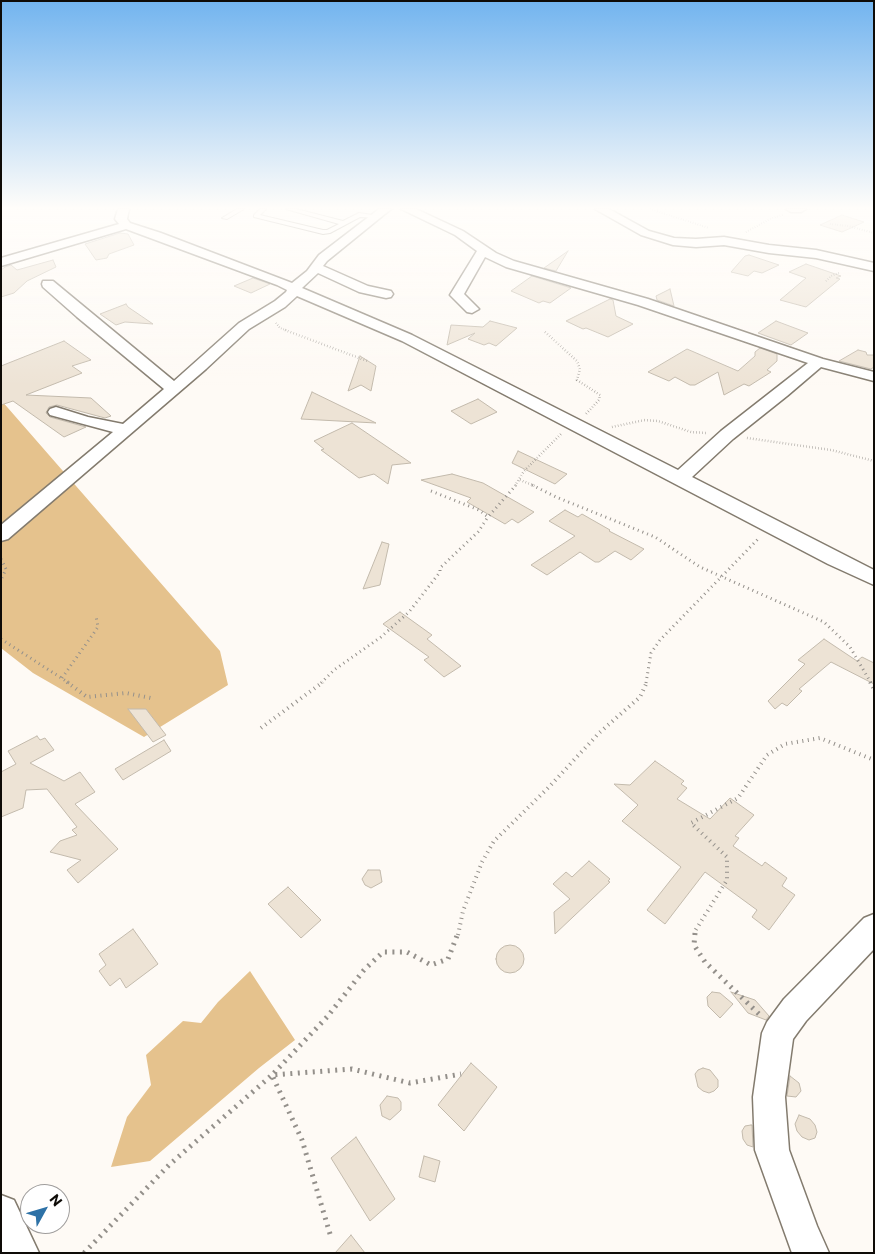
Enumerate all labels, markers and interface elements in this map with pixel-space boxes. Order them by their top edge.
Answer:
north arrow [20,1184,70,1234]
text: N [46,1190,66,1209]

